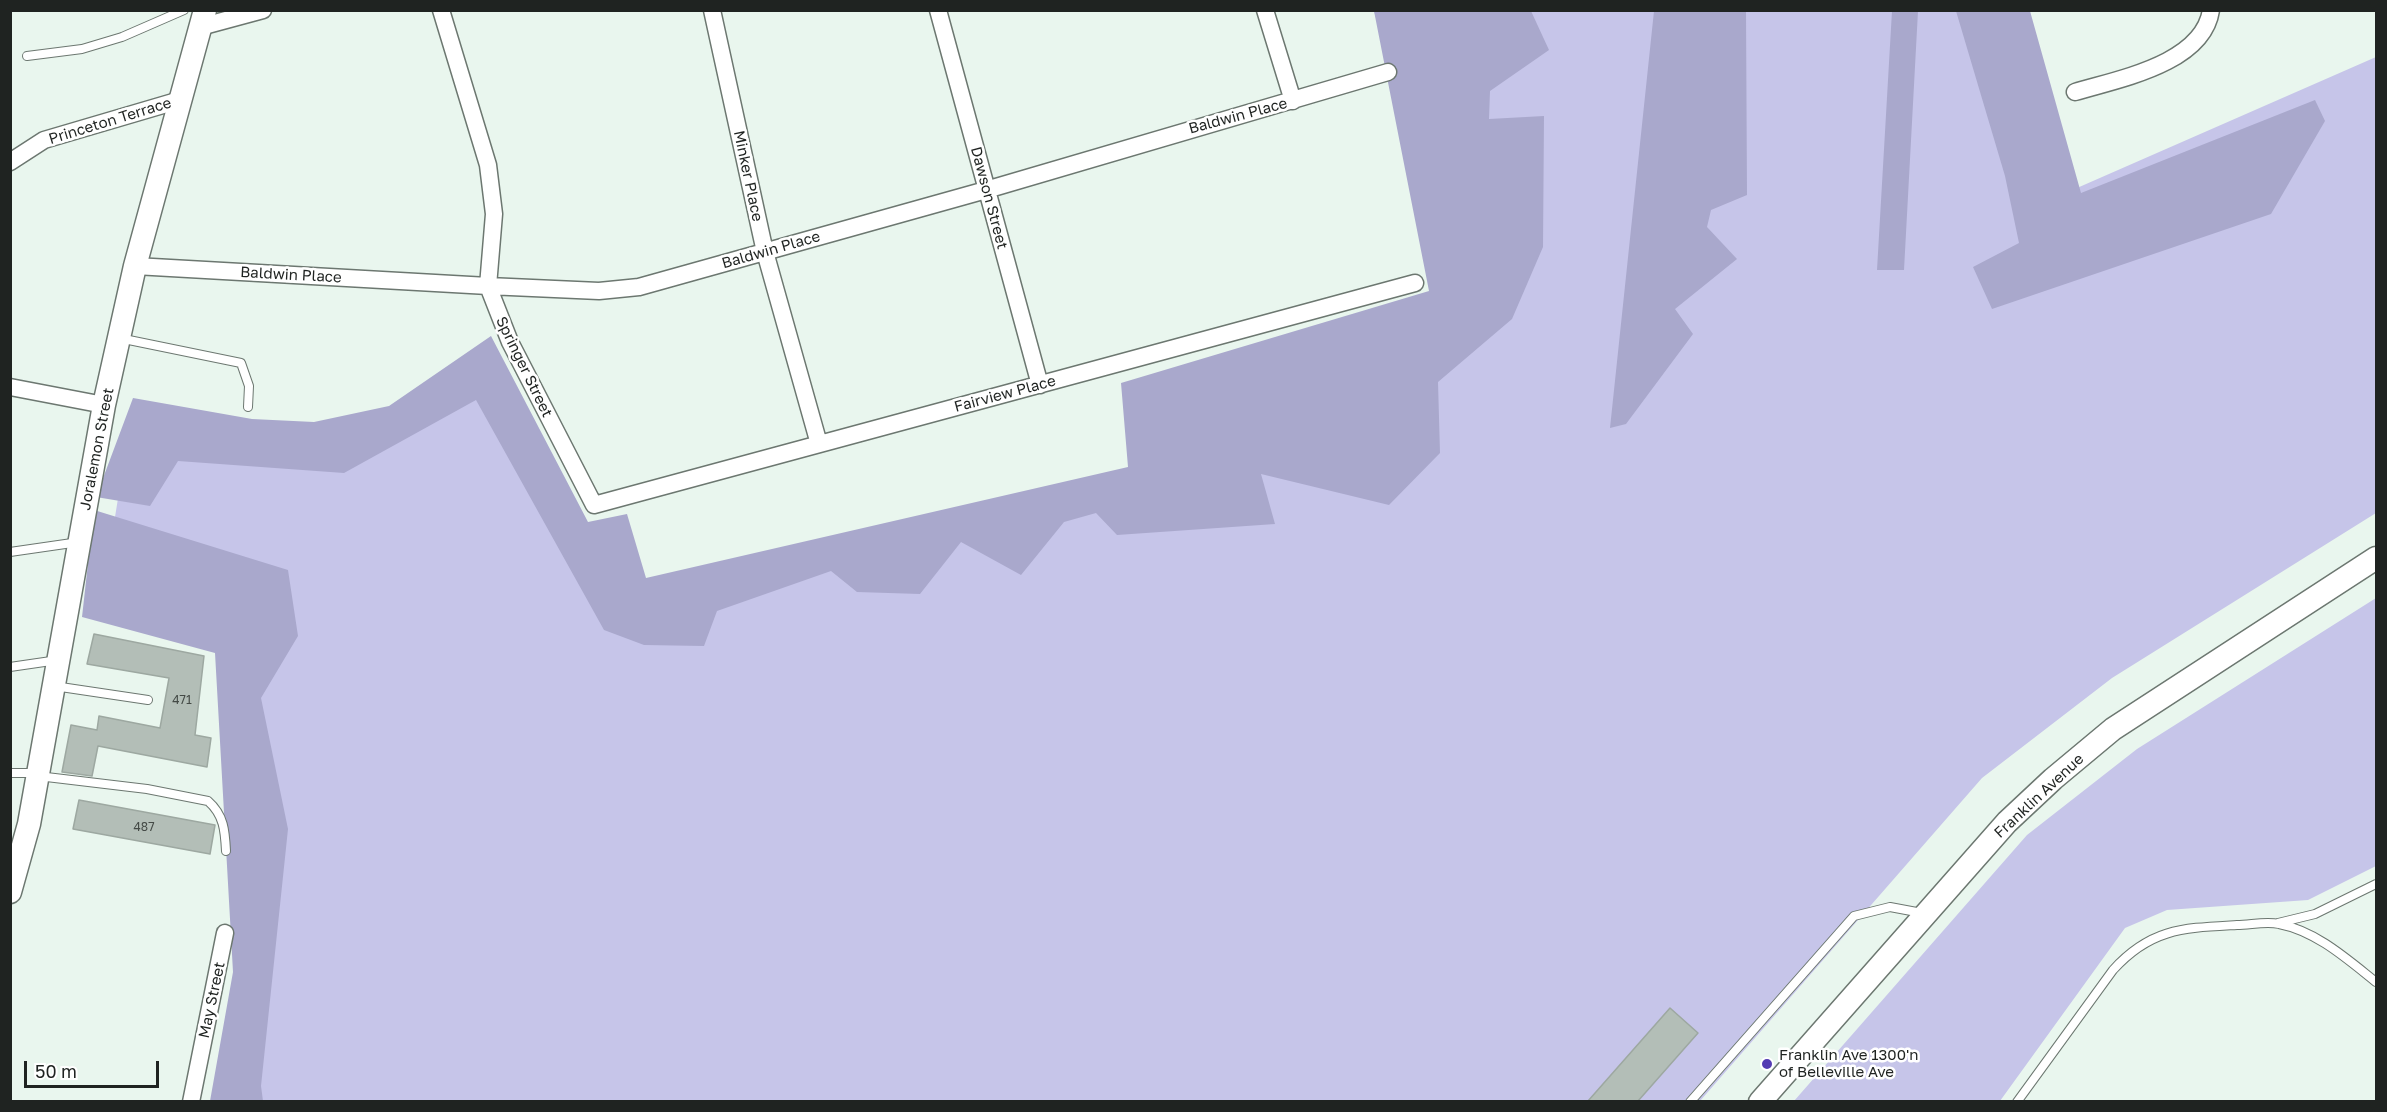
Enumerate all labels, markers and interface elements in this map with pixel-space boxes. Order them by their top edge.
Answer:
street label: Princeton Terrace [46,94,174,148]
street label: Baldwin Place [1187,94,1289,138]
street label: Minker Place [730,129,766,223]
street label: Dawson Street [967,145,1011,251]
street label: Baldwin Place [720,227,822,273]
street label: Baldwin Place [240,263,342,287]
street label: Springer Street [492,314,556,420]
street label: Fairview Place [952,372,1058,416]
street label: Joralemon Street [76,386,118,512]
house number: 471 [172,693,192,707]
street label: Franklin Avenue [1991,750,2087,842]
house number: 487 [134,820,154,834]
street label: May Street [195,960,229,1040]
place label: Franklin Ave 1300'n of Belleville Ave [1779,1046,1918,1081]
scale bar [27,1049,162,1087]
marker: Franklin Ave 1300'n of Belleville Ave [1760,1057,1774,1071]
text: 50 m [35,1060,77,1082]

